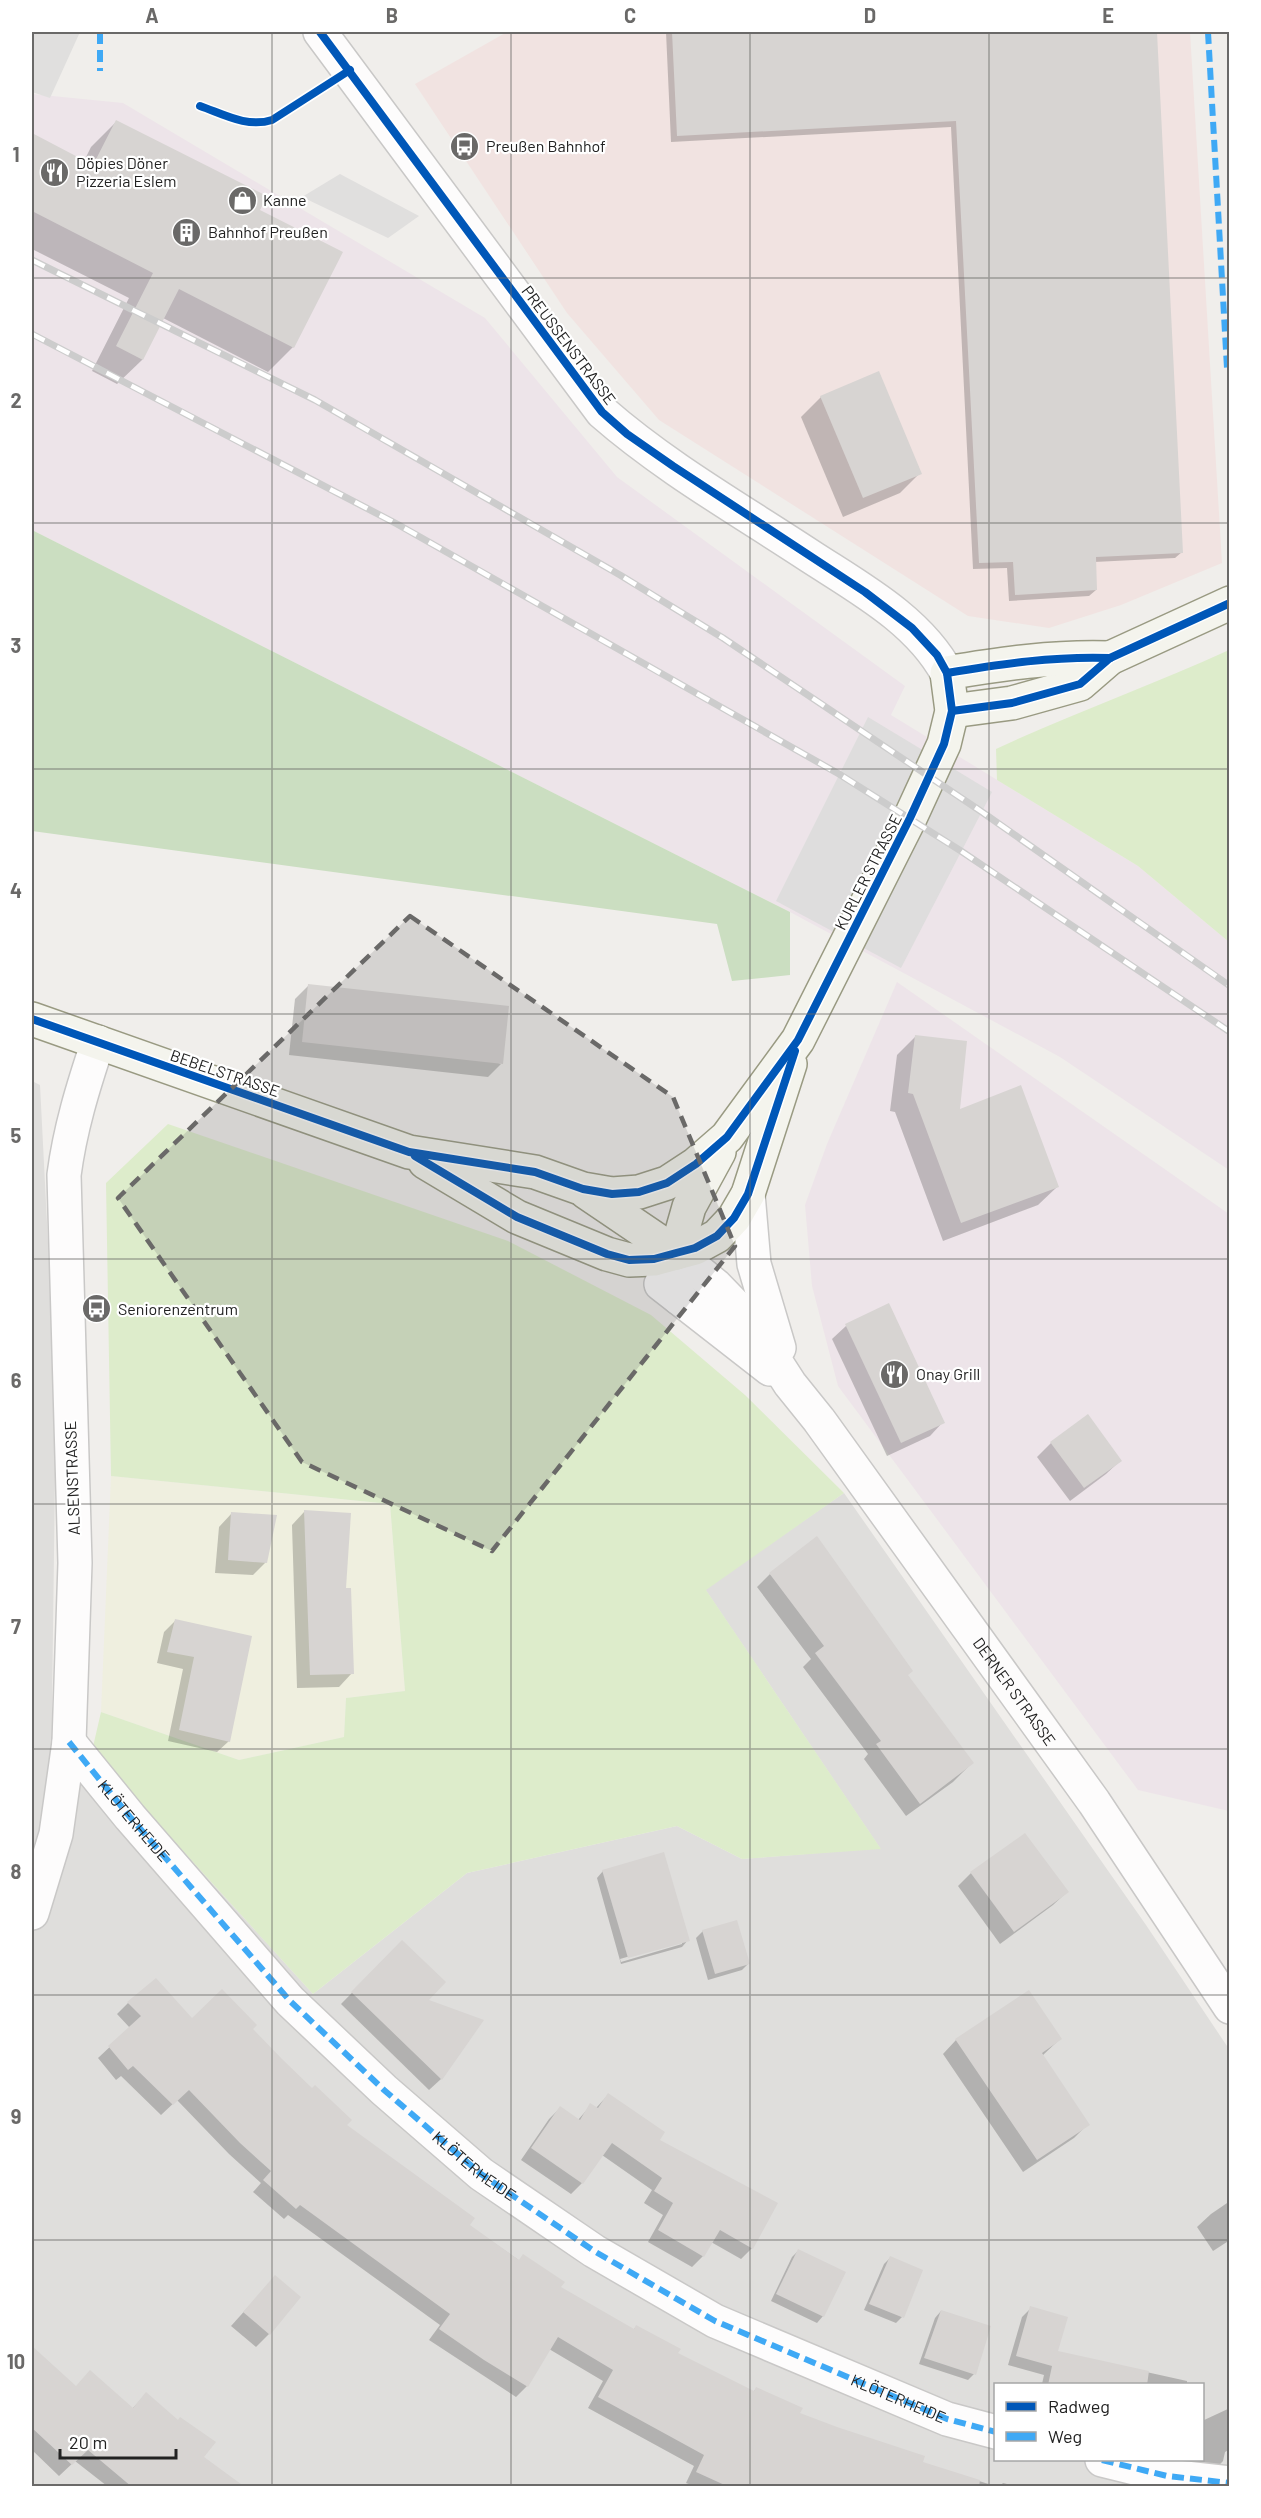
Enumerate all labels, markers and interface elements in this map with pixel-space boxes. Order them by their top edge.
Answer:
text: A [145,3,159,27]
text: B [386,3,398,27]
text: C [624,3,636,27]
text: D [864,3,876,27]
text: E [1102,3,1114,27]
bus stop icon: Preußen Bahnhof [449,130,481,162]
place label: Preußen Bahnhof [486,136,606,155]
text: 1 [12,142,20,166]
place label: Döpies Döner Pizzeria Eslem [76,153,176,190]
restaurant icon: Döpies Döner Pizzeria Eslem [39,156,71,188]
shop icon: Kanne [226,184,258,216]
place label: Kanne [263,190,307,209]
building icon: Bahnhof Preußen [171,216,203,248]
place label: Bahnhof Preußen [208,222,328,241]
street label: PREUSSENSTRASSE [518,281,620,408]
text: 2 [10,388,22,412]
text: 3 [11,633,21,657]
street label: KURLER STRASSE [830,811,905,933]
text: 4 [10,878,22,902]
street label: BEBELSTRASSE [168,1045,282,1100]
text: 5 [11,1123,22,1147]
bus stop icon: Seniorenzentrum [81,1293,113,1325]
place label: Seniorenzentrum [118,1299,238,1318]
restaurant icon: Onay Grill [879,1358,911,1390]
place label: Onay Grill [916,1364,980,1383]
text: 6 [11,1368,22,1392]
street label: ALSENSTRASSE [60,1420,83,1536]
text: 7 [11,1614,21,1638]
street label: DERNER STRASSE [970,1633,1060,1749]
street label: KLÖTERHEIDE [94,1776,174,1865]
text: 8 [11,1859,22,1883]
text: 9 [11,2104,21,2128]
street label: KLÖTERHEIDE [429,2127,520,2204]
text: 10 [7,2349,25,2373]
street label: KLÖTERHEIDE [848,2370,949,2426]
legend [994,2383,1204,2461]
text: Radweg [1048,2395,1110,2417]
scale bar [60,2422,176,2460]
text: Weg [1048,2425,1082,2447]
text: 20 m [69,2431,107,2453]

